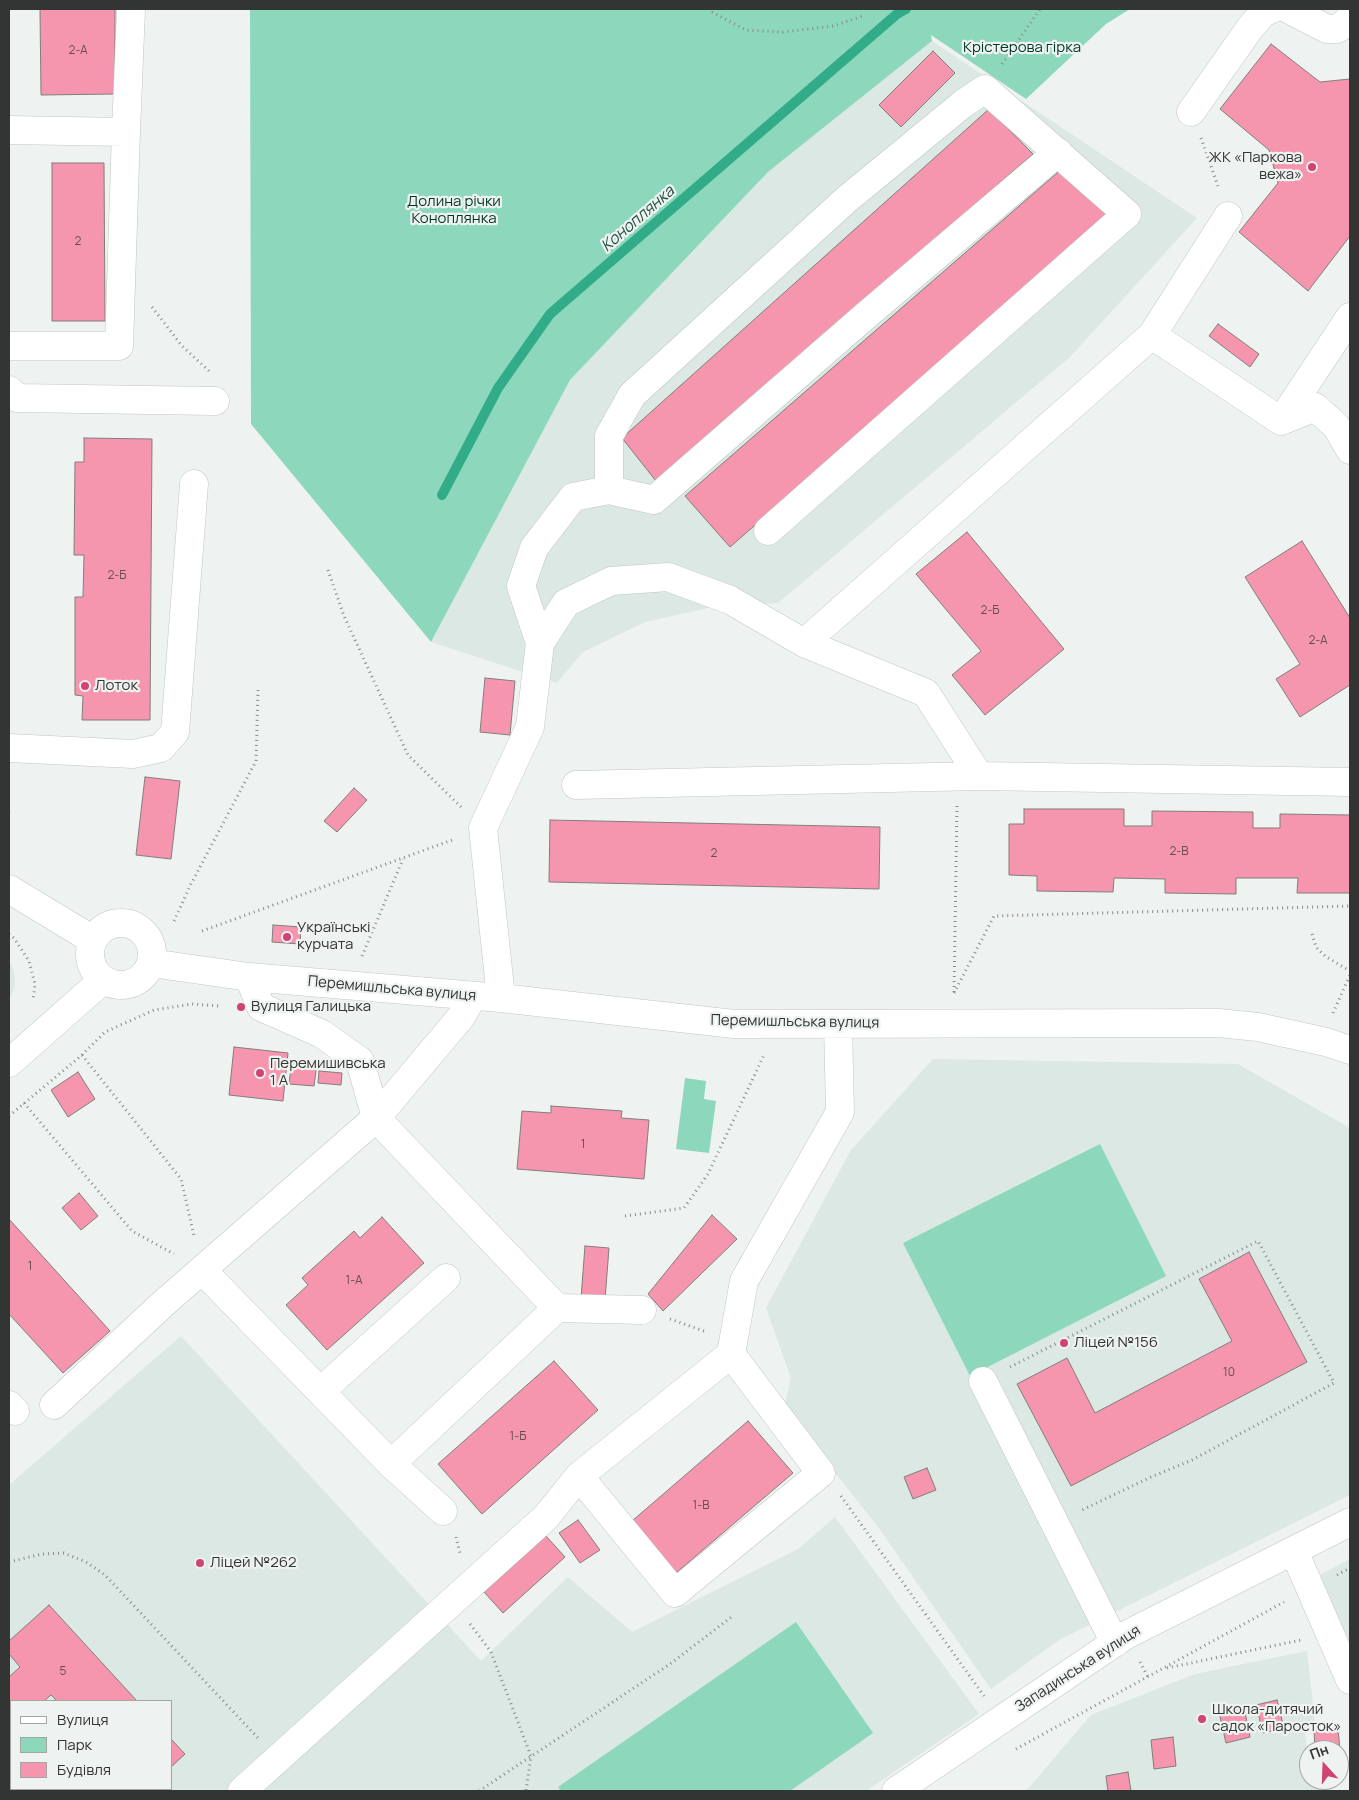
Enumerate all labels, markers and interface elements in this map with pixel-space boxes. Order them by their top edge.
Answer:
park label: Крістерова гірка [963,39,1081,57]
house number: 2-А [68,44,88,58]
place label: ЖК «Паркова вежа» [1209,149,1302,184]
marker: ЖК «Паркова вежа» [1306,161,1318,173]
water label: Коноплянка [597,182,679,256]
park label: Долина річки Коноплянка [407,193,501,228]
house number: 2 [75,235,81,249]
house number: 2-Б [107,569,127,583]
house number: 2-Б [980,604,1000,618]
house number: 2-А [1308,634,1328,648]
place label: Лоток [95,677,138,695]
marker: Лоток [79,680,91,692]
house number: 2-В [1169,845,1189,859]
house number: 2 [711,847,717,861]
place label: Українські курчата [297,919,371,954]
marker: Українські курчата [281,931,293,943]
street label: Перемишльська вулиця [307,973,477,1005]
place label: Вулиця Галицька [251,998,371,1016]
marker: Вулиця Галицька [235,1001,247,1013]
street label: Перемишльська вулиця [710,1012,880,1032]
place label: Перемишивська 1 А [270,1055,386,1090]
marker: Перемишивська 1 А [254,1067,266,1079]
house number: 1 [581,1138,585,1152]
house number: 1 [28,1260,32,1274]
house number: 1-А [345,1274,363,1288]
place label: Ліцей №156 [1074,1334,1158,1352]
marker: Ліцей №156 [1058,1337,1070,1349]
house number: 10 [1223,1366,1235,1380]
house number: 1-Б [510,1430,526,1444]
house number: 1-В [692,1499,710,1513]
place label: Ліцей №262 [210,1554,297,1572]
marker: Ліцей №262 [194,1557,206,1569]
street label: Западинська вулиця [1012,1622,1144,1716]
house number: 5 [60,1665,66,1679]
legend [10,1700,172,1790]
place label: Школа-дитячий садок «Паросток» [1212,1701,1341,1736]
text: Вулиця [57,1709,109,1730]
marker: Школа-дитячий садок «Паросток» [1196,1713,1208,1725]
text: Парк [57,1734,92,1755]
text: Пн [1307,1739,1331,1764]
north arrow [1299,1740,1349,1790]
text: Будівля [57,1759,111,1780]

